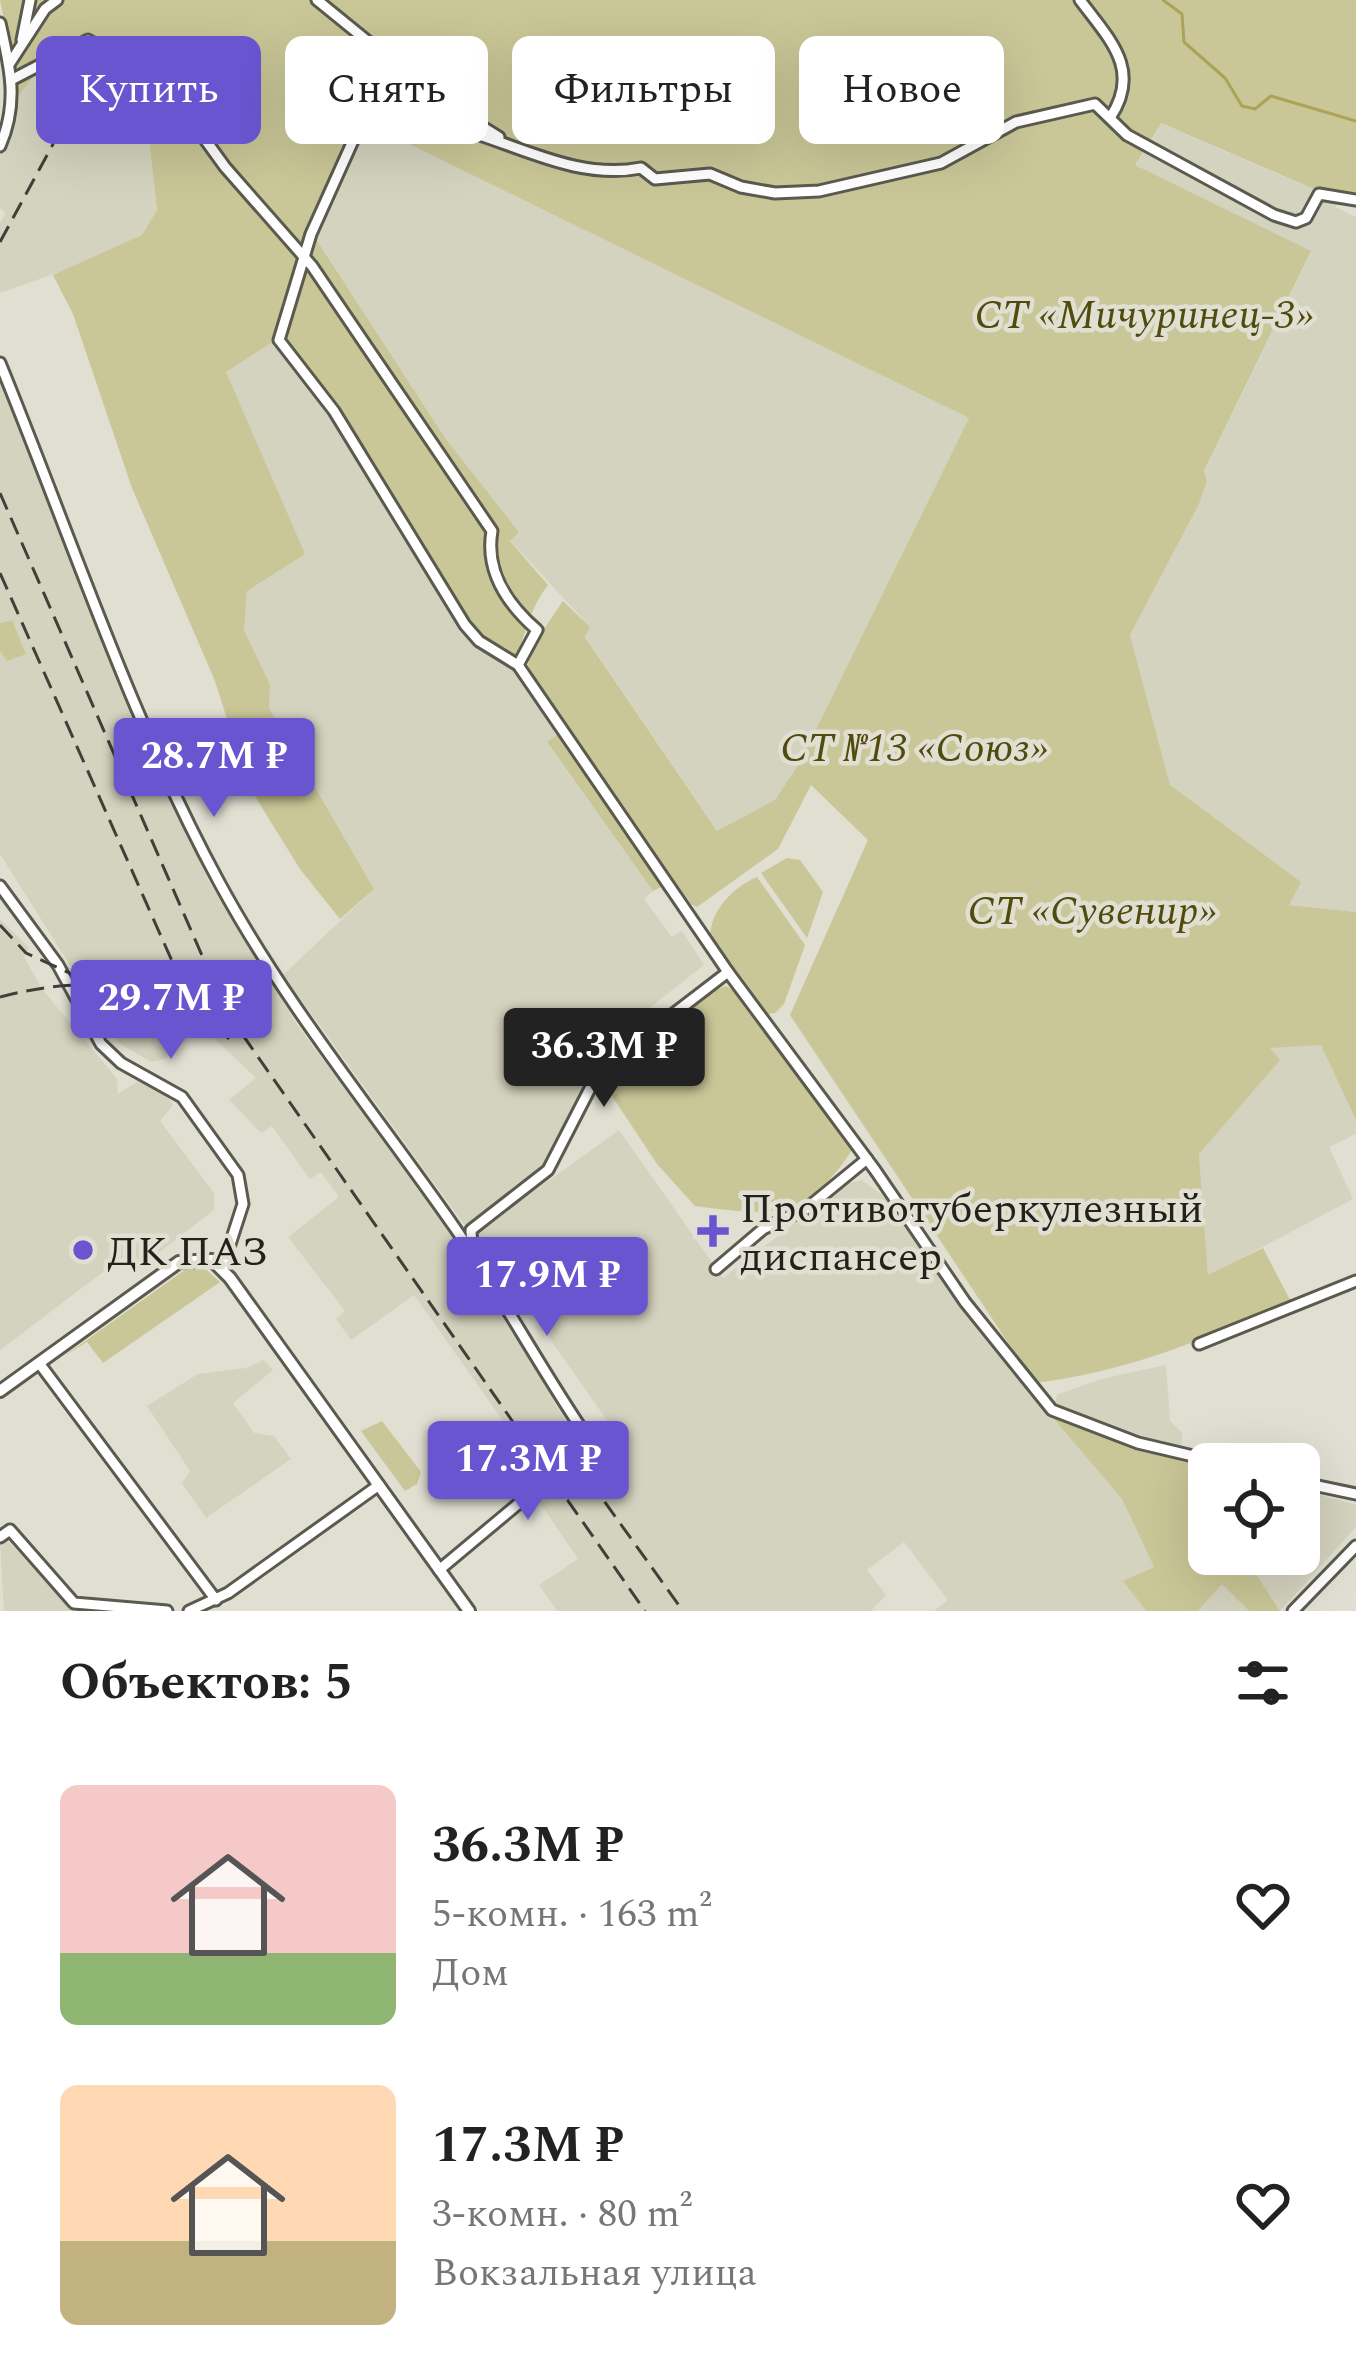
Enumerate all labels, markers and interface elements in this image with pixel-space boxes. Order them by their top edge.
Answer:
chip: Купить [36,36,261,144]
chip: Снять [285,36,488,144]
chip: Фильтры [512,36,775,144]
chip: Новое [799,36,1004,144]
park label: СТ «Мичуринец-3» [975,284,1313,347]
park label: СТ №13 «Союз» [780,717,1048,780]
pin: 28.7M ₽ [103,718,325,820]
text: 28.7M ₽ [141,727,287,786]
park label: СТ «Сувенир» [968,880,1216,943]
pin: 29.7M ₽ [60,960,282,1062]
text: 29.7M ₽ [98,969,244,1028]
pin: 36.3M ₽ [493,1008,715,1110]
text: 36.3M ₽ [531,1017,677,1076]
place label: Противотуберкулезный диспансер [740,1178,1203,1289]
marker: Противотуберкулезный диспансер [697,1215,729,1247]
place label: ДК ПАЗ [107,1221,268,1284]
marker: ДК ПАЗ [70,1237,96,1263]
pin: 17.9M ₽ [436,1237,658,1339]
text: 17.9M ₽ [474,1246,620,1305]
pin: 17.3M ₽ [417,1421,639,1523]
text: 17.3M ₽ [455,1430,601,1489]
map controls [1188,1443,1320,1575]
button: locate [1188,1443,1320,1575]
text: Объектов: 5 [60,1644,353,1722]
icon: filters [1230,1650,1296,1716]
text: 36.3M ₽ [432,1807,624,1885]
icon: home [156,1833,300,1977]
icon: heart [1230,1872,1296,1938]
text: 5-комн. · 163 m² [432,1885,712,1944]
text: Дом [432,1944,509,2003]
text: 17.3M ₽ [432,2107,624,2185]
icon: home [156,2133,300,2277]
icon: heart [1230,2172,1296,2238]
text: 3-комн. · 80 m² [432,2185,692,2244]
text: Вокзальная улица [432,2244,757,2303]

